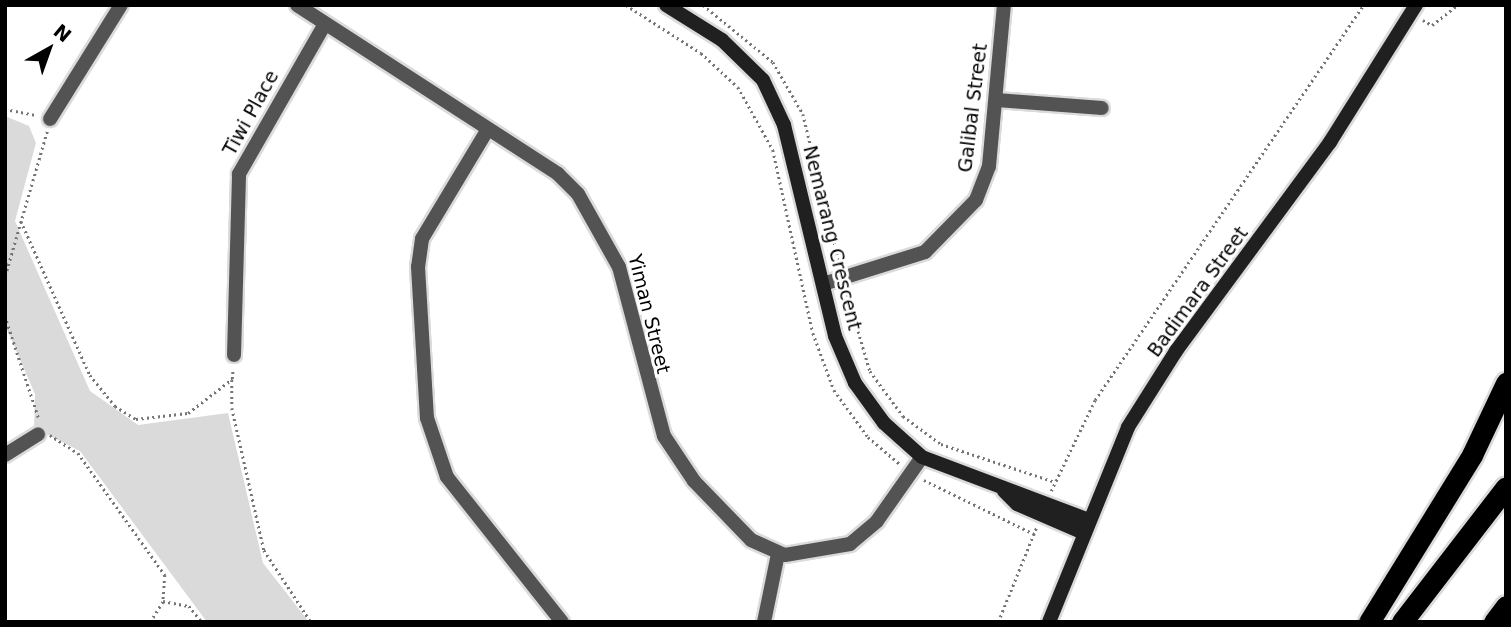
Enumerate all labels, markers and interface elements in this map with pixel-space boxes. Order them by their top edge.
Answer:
north arrow [14,14,84,84]
text: N [49,19,76,46]
street label: Galibal Street [954,42,992,174]
street label: Tiwi Place [218,67,284,159]
street label: Nemarang Crescent [798,143,866,333]
street label: Badimara Street [1143,222,1253,362]
street label: Yiman Street [623,252,675,376]

